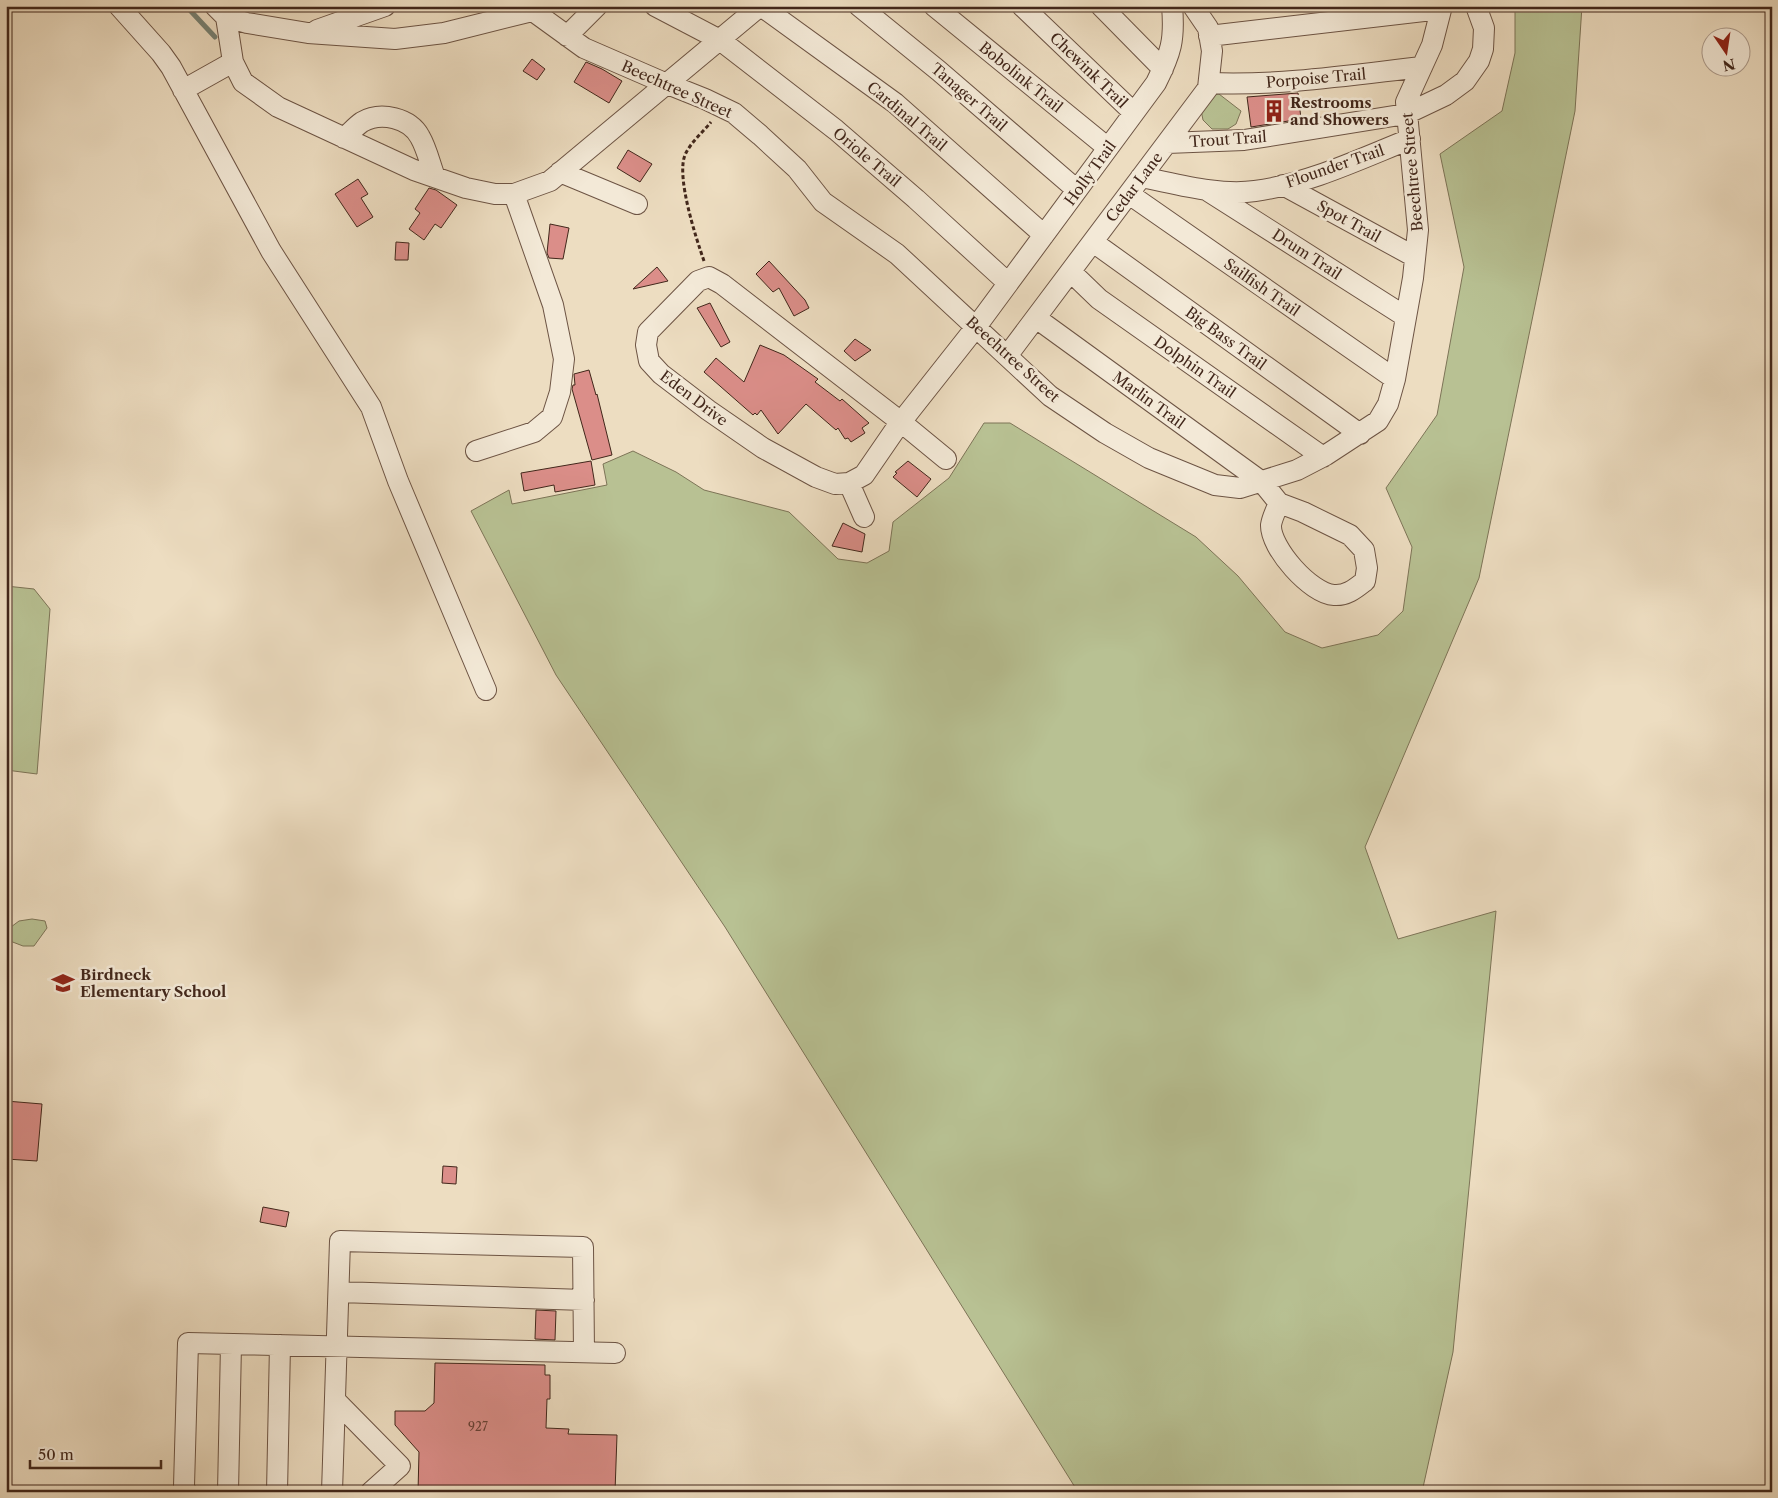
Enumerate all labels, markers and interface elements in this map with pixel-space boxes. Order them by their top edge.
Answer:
street label: Chewink Trail [1046,28,1132,112]
north arrow [1700,28,1750,78]
street label: Bobolink Trail [975,38,1067,117]
text: N [1721,55,1737,75]
street label: Beechtree Street [619,56,736,122]
street label: Tanager Trail [927,59,1011,135]
street label: Porpoise Trail [1265,64,1367,92]
street label: Cardinal Trail [863,77,951,155]
place label: Restrooms and Showers [1290,93,1389,129]
building icon: Restrooms and Showers [1261,98,1287,124]
street label: Beechtree Street [1397,111,1427,232]
street label: Oriole Trail [829,123,905,191]
street label: Trout Trail [1189,127,1268,151]
street label: Holly Trail [1060,136,1120,209]
street label: Flounder Trail [1283,140,1387,192]
street label: Cedar Lane [1102,148,1166,226]
street label: Spot Trail [1314,196,1385,246]
street label: Drum Trail [1269,225,1346,284]
street label: Sailfish Trail [1220,254,1304,320]
street label: Big Bass Trail [1182,302,1271,374]
street label: Beechtree Street [962,312,1064,406]
street label: Dolphin Trail [1150,332,1240,402]
street label: Eden Drive [656,366,732,430]
street label: Marlin Trail [1109,367,1189,433]
place label: Birdneck Elementary School [80,965,226,1001]
school or university icon: Birdneck Elementary School [50,970,76,996]
house number: 927 [468,1419,488,1434]
scale bar [30,1438,161,1470]
text: 50 m [38,1445,74,1464]

